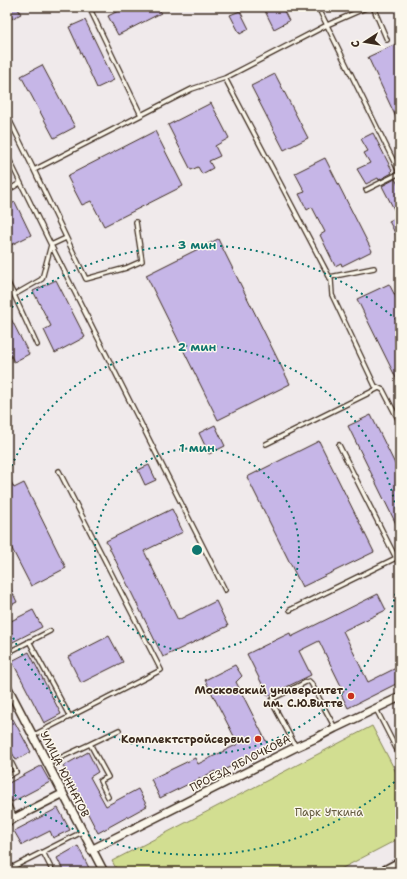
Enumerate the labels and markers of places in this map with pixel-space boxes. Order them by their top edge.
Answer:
centre of rings [190,543,204,557]
place label: Московский университет им. С.Ю.Витте [194,683,343,711]
marker: Московский университет им. С.Ю.Витте [346,691,356,701]
place label: Комплектстройсервис [121,732,250,747]
marker: Комплектстройсервис [253,734,263,744]

